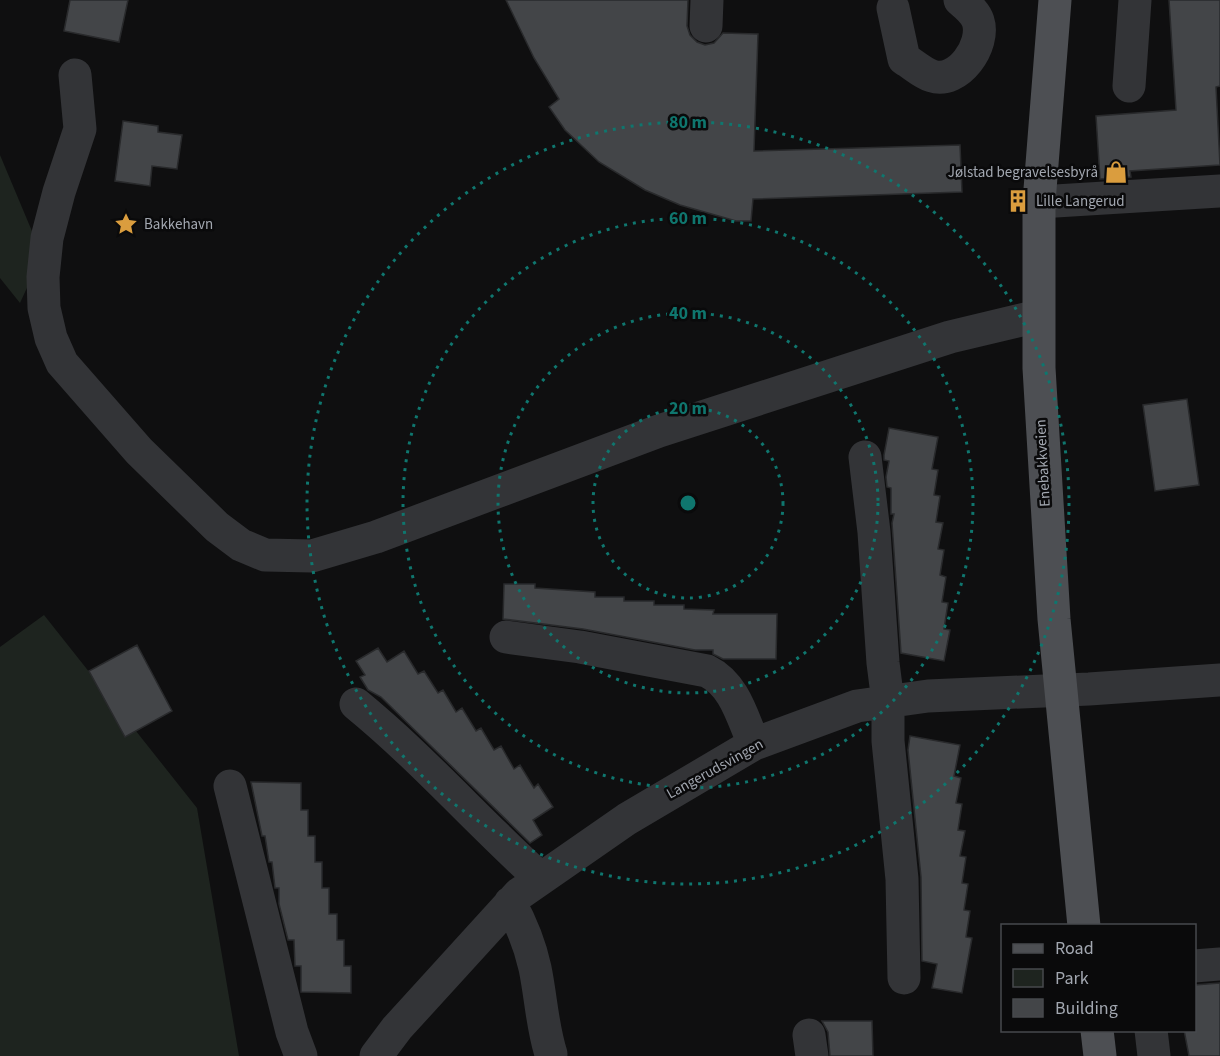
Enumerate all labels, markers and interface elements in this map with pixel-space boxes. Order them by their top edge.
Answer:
text: 80 m [669,110,707,135]
shop icon: Jølstad begravelsesbyrå [1103,159,1129,185]
place label: Jølstad begravelsesbyrå [948,162,1098,183]
building icon: Lille Langerud [1005,188,1031,214]
place label: Lille Langerud [1036,191,1125,212]
text: 60 m [669,206,707,231]
place icon: Bakkehavn [113,211,139,237]
place label: Bakkehavn [144,214,213,235]
text: 40 m [669,301,707,326]
text: 20 m [669,396,707,421]
street label: Enebakkveien [1030,419,1056,507]
centre of rings [678,493,698,513]
street label: Langerudsvingen [663,734,767,804]
legend [1001,924,1196,1032]
text: Road [1055,936,1094,961]
text: Park [1055,966,1089,991]
text: Building [1055,996,1118,1021]

